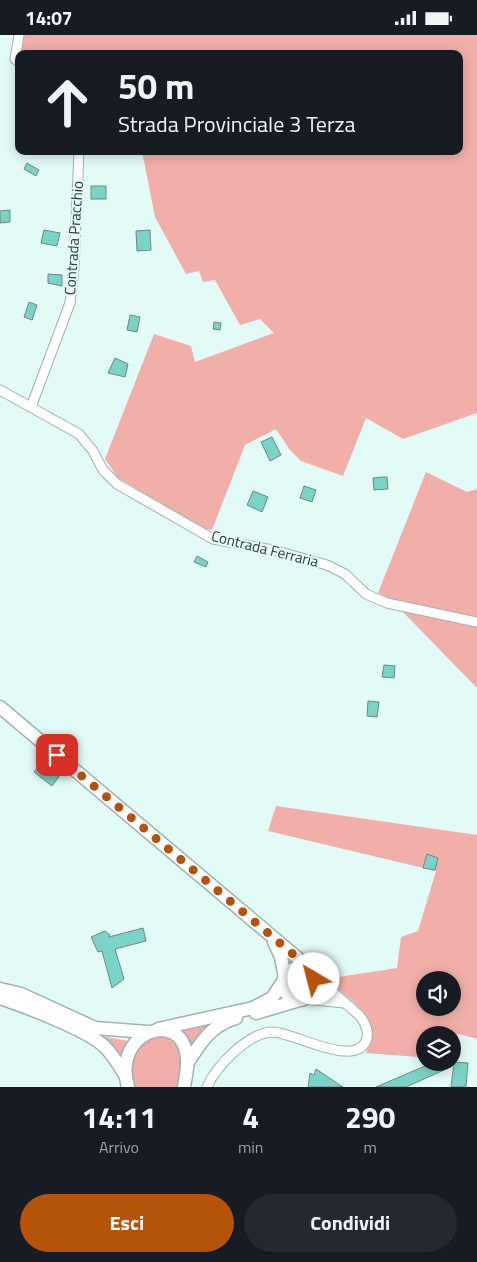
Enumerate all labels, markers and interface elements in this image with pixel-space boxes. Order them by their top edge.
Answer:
text: 14:07 [25,3,72,32]
text: 50 m [118,59,194,113]
icon: ahead [35,70,100,135]
text: Strada Provinciale 3 Terza [118,107,356,141]
street label: Contrada Pracchio [58,180,89,296]
street label: Contrada Ferraria [209,524,322,573]
pin [36,734,78,776]
icon: arrive [43,741,71,769]
position arrow [287,952,339,1004]
map controls [416,971,461,1071]
button: sound [416,971,461,1016]
button: layers [416,1026,461,1071]
text: 14:11 [82,1094,156,1140]
text: 4 [242,1094,259,1140]
text: 290 [345,1094,395,1140]
text: Arrivo [99,1135,139,1159]
text: min [238,1135,263,1159]
text: m [364,1135,377,1159]
button: Esci [20,1194,234,1252]
button: Condividi [244,1194,457,1252]

